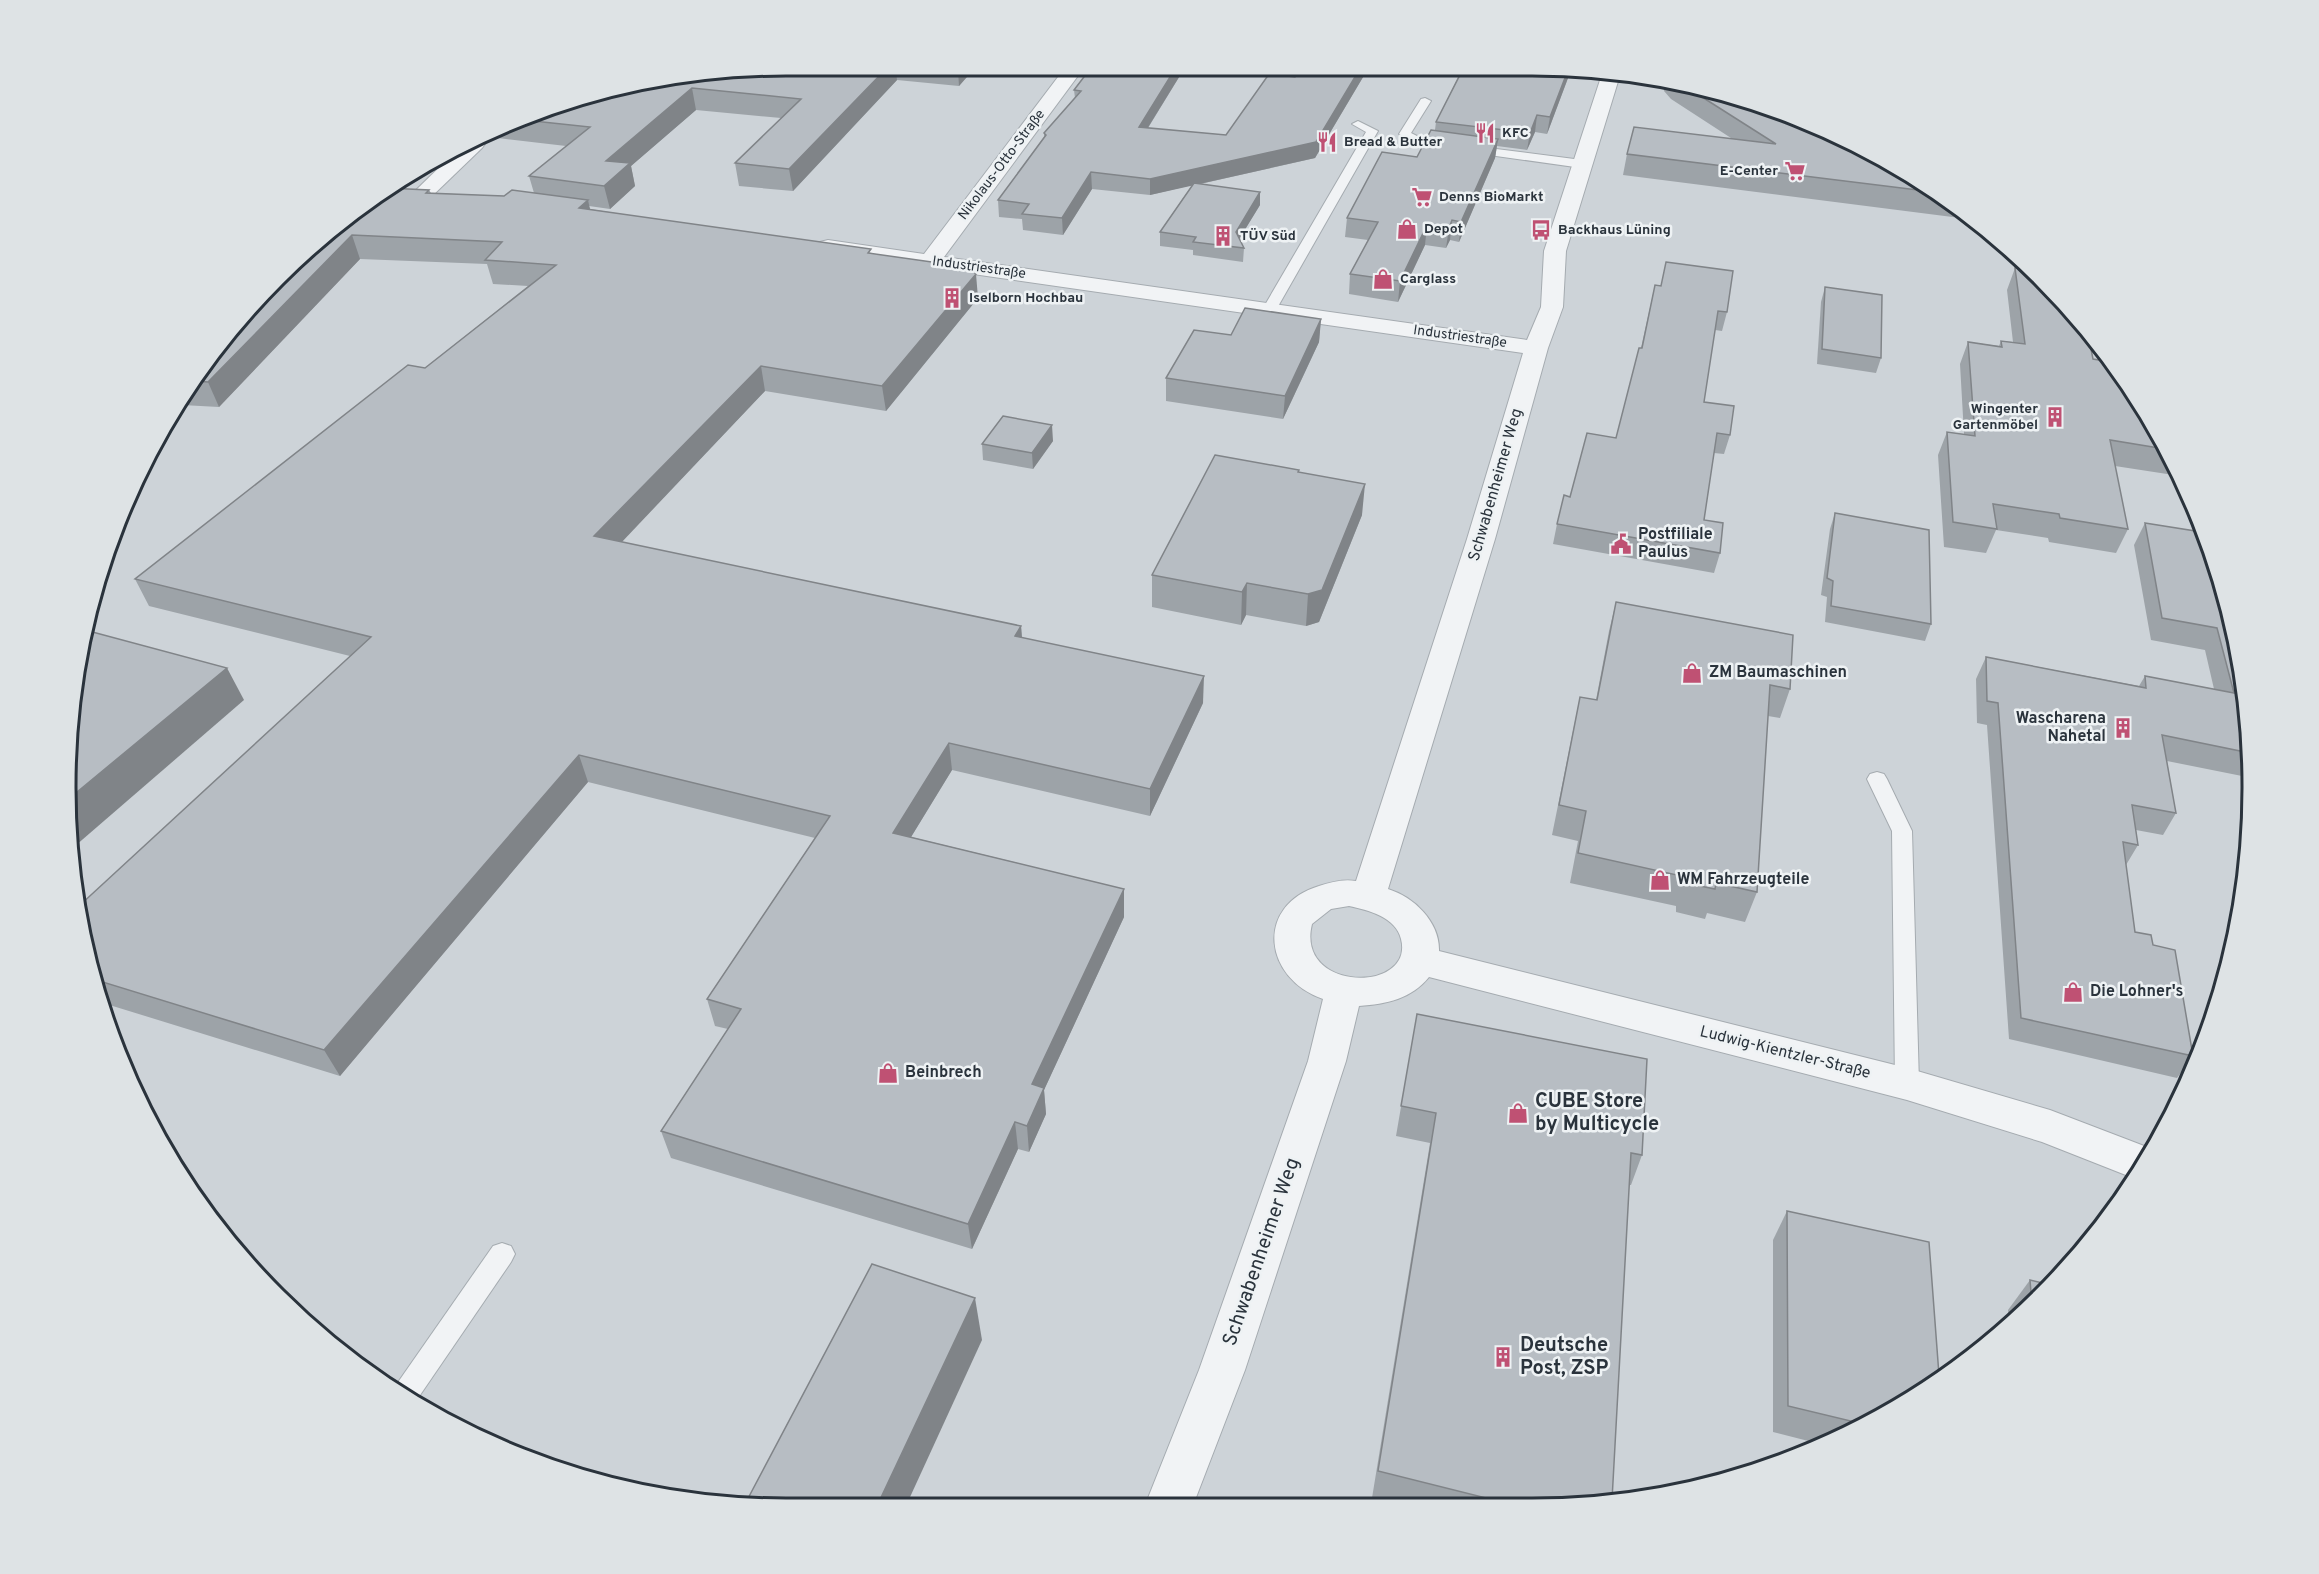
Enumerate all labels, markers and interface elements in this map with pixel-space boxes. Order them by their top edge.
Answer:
street label: Nikolaus-Otto-Straße [955,106,1049,224]
restaurant icon: KFC [1473,121,1497,145]
place label: KFC [1502,125,1529,142]
restaurant icon: Bread & Butter [1315,130,1339,154]
place label: Bread & Butter [1344,134,1443,151]
supermarket icon: E-Center [1783,159,1807,183]
place label: E-Center [1720,163,1778,180]
supermarket icon: Denns BioMarkt [1410,185,1434,209]
place label: Denns BioMarkt [1439,189,1543,206]
shop icon: Depot [1395,217,1419,241]
bus stop icon: Backhaus Lüning [1529,218,1553,242]
place label: Depot [1424,221,1463,238]
place label: Backhaus Lüning [1558,222,1671,239]
building icon: TÜV Süd [1211,224,1235,248]
place label: TÜV Süd [1240,228,1296,245]
street label: Industriestraße [931,253,1027,283]
shop icon: Carglass [1371,267,1395,291]
place label: Carglass [1400,271,1456,288]
building icon: Iselborn Hochbau [940,286,964,310]
place label: Iselborn Hochbau [969,290,1083,307]
street label: Industriestraße [1412,322,1508,352]
place label: Wingenter Gartenmöbel [1953,401,2038,434]
building icon: Wingenter Gartenmöbel [2043,405,2067,429]
street label: Schwabenheimer Weg [1465,406,1527,564]
place label: Postfiliale Paulus [1638,525,1713,563]
public building icon: Postfiliale Paulus [1609,532,1633,556]
shop icon: ZM Baumaschinen [1680,661,1704,685]
place label: ZM Baumaschinen [1709,663,1847,683]
place label: Wascharena Nahetal [2016,709,2106,747]
building icon: Wascharena Nahetal [2111,716,2135,740]
shop icon: WM Fahrzeugteile [1648,868,1672,892]
place label: WM Fahrzeugteile [1677,870,1809,890]
shop icon: Die Lohner's [2061,980,2085,1004]
place label: Die Lohner's [2090,982,2184,1002]
street label: Ludwig-Kientzler-Straße [1698,1022,1872,1084]
shop icon: Beinbrech [876,1061,900,1085]
place label: Beinbrech [905,1063,982,1083]
place label: CUBE Store by Multicycle [1535,1089,1659,1138]
shop icon: CUBE Store by Multicycle [1506,1101,1530,1125]
street label: Schwabenheimer Weg [1218,1154,1306,1350]
place label: Deutsche Post, ZSP [1520,1333,1608,1382]
building icon: Deutsche Post, ZSP [1491,1345,1515,1369]

